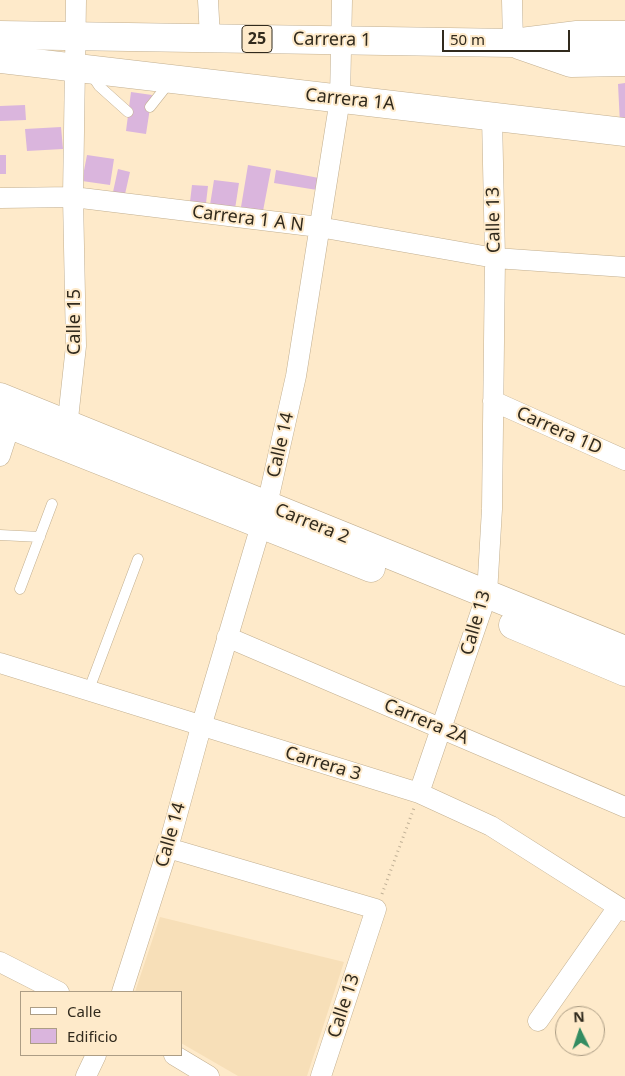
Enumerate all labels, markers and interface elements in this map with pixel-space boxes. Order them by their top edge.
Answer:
scale bar [445,20,572,52]
road number: 25 [242,26,272,52]
street label: Carrera 1 [293,29,371,51]
text: 50 m [450,29,485,49]
street label: Carrera 1A [304,85,396,115]
street label: Calle 13 [483,187,505,253]
street label: Carrera 1 A N [191,201,305,237]
street label: Calle 15 [64,289,86,355]
street label: Carrera 1D [513,403,605,459]
street label: Calle 14 [263,410,299,480]
street label: Carrera 2 [272,499,352,549]
street label: Calle 13 [456,588,496,658]
street label: Carrera 2A [380,695,472,749]
street label: Carrera 3 [282,742,364,786]
street label: Calle 14 [151,800,191,870]
street label: Calle 13 [324,971,364,1041]
legend [20,991,182,1056]
text: Calle [67,1001,101,1021]
north arrow [555,1006,605,1056]
text: N [573,1007,585,1026]
text: Edificio [67,1026,118,1046]

